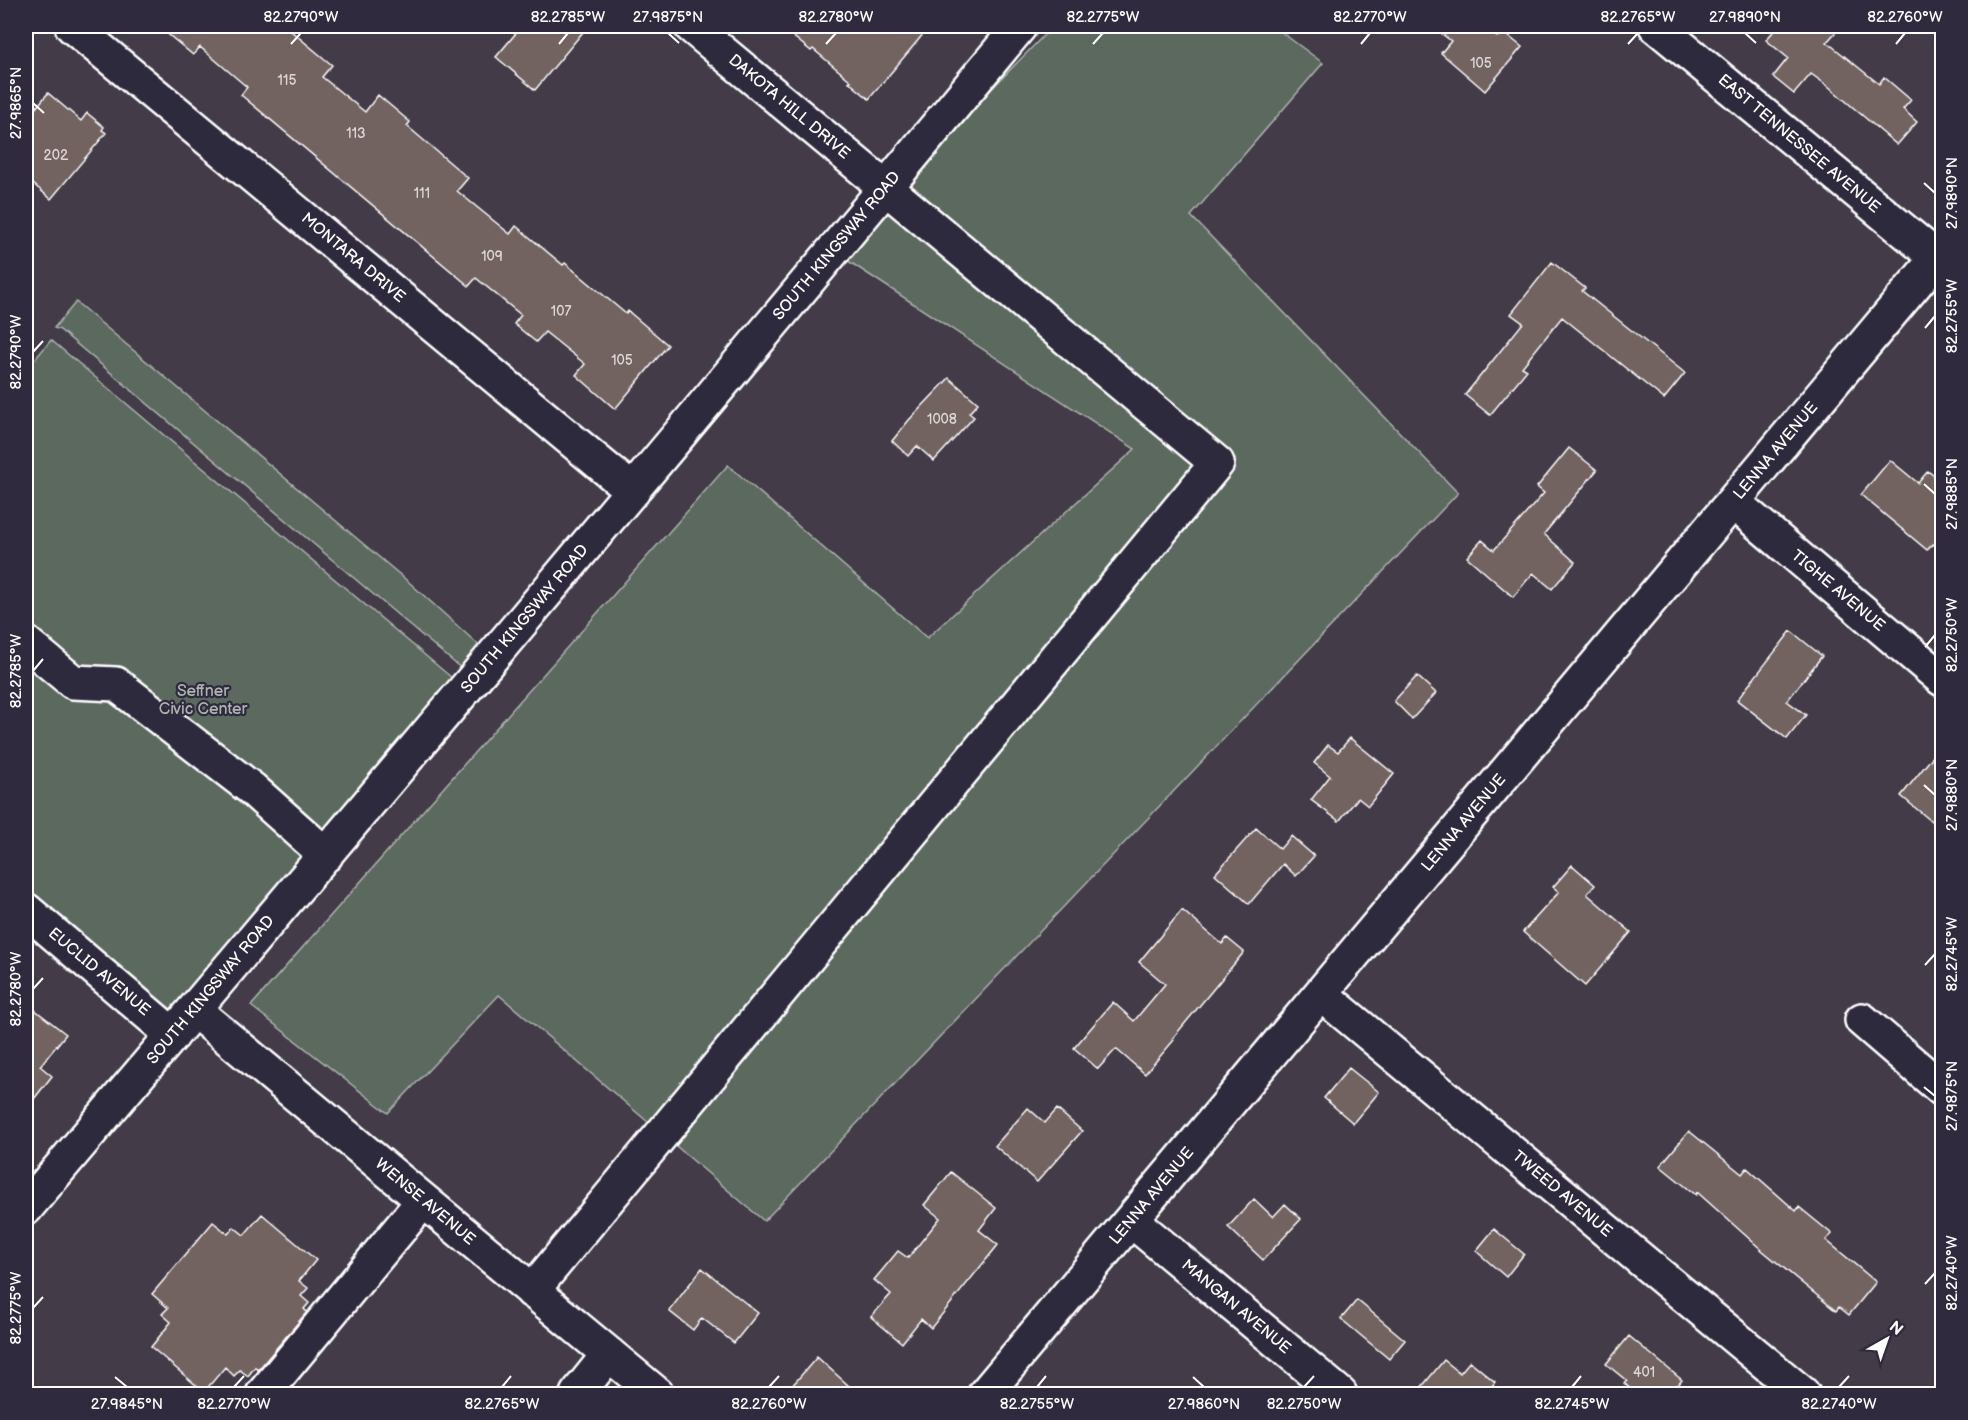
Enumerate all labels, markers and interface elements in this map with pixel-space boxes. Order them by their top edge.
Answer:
text: 82.2790°W [264,8,339,27]
text: 82.2785°W [531,8,606,27]
text: 27.9875°N [633,8,703,27]
text: 82.2780°W [799,8,874,27]
text: 82.2775°W [1066,8,1140,27]
text: 82.2770°W [1333,8,1407,27]
text: 82.2765°W [1601,8,1676,27]
text: 27.9890°N [1709,8,1781,27]
text: 82.2760°W [1867,8,1943,27]
street label: DAKOTA HILL DRIVE [725,51,853,163]
house number: 105 [1470,55,1492,72]
text: 27.9865°N [7,67,26,139]
street label: EAST TENNESSEE AVENUE [1714,71,1884,217]
house number: 115 [278,72,296,89]
house number: 113 [346,125,366,142]
house number: 202 [44,147,69,164]
text: 27.9890°N [1943,157,1962,229]
street label: SOUTH KINGSWAY ROAD [769,168,905,324]
house number: 111 [414,185,430,202]
street label: MONTARA DRIVE [297,209,409,307]
house number: 109 [481,248,503,265]
text: 82.2755°W [1943,279,1962,353]
house number: 107 [551,303,571,320]
text: 82.2790°W [7,314,26,389]
house number: 105 [611,352,633,369]
street label: LENNA AVENUE [1730,399,1822,503]
house number: 1008 [927,411,957,428]
text: 27.9885°N [1943,458,1962,530]
street label: SOUTH KINGSWAY ROAD [457,541,593,697]
street label: TIGHE AVENUE [1787,546,1889,636]
text: 82.2750°W [1943,597,1962,672]
text: 82.2785°W [7,633,26,708]
park label: Seffner Civic Center [159,682,247,719]
text: 27.9880°N [1943,759,1962,831]
street label: LENNA AVENUE [1418,771,1510,875]
street label: SOUTH KINGSWAY ROAD [143,912,279,1068]
text: 82.2745°W [1943,916,1962,991]
street label: EUCLID AVENUE [44,924,154,1020]
text: 82.2780°W [7,951,26,1026]
text: 27.9875°N [1943,1061,1962,1131]
street label: LENNA AVENUE [1106,1144,1198,1248]
street label: TWEED AVENUE [1508,1147,1616,1241]
street label: WENSE AVENUE [371,1155,479,1249]
text: 82.2740°W [1943,1235,1962,1311]
street label: MANGAN AVENUE [1178,1256,1294,1358]
text: 82.2775°W [7,1271,26,1345]
north arrow [1857,1309,1917,1369]
text: N [1885,1318,1906,1340]
house number: 401 [1633,1364,1655,1381]
text: 27.9845°N [91,1395,163,1414]
text: 82.2770°W [197,1395,271,1414]
text: 82.2765°W [465,1395,540,1414]
text: 82.2760°W [731,1395,807,1414]
text: 82.2755°W [1000,1395,1074,1414]
text: 27.9860°N [1168,1395,1240,1414]
text: 82.2750°W [1267,1395,1342,1414]
text: 82.2745°W [1535,1395,1610,1414]
text: 82.2740°W [1801,1395,1877,1414]

